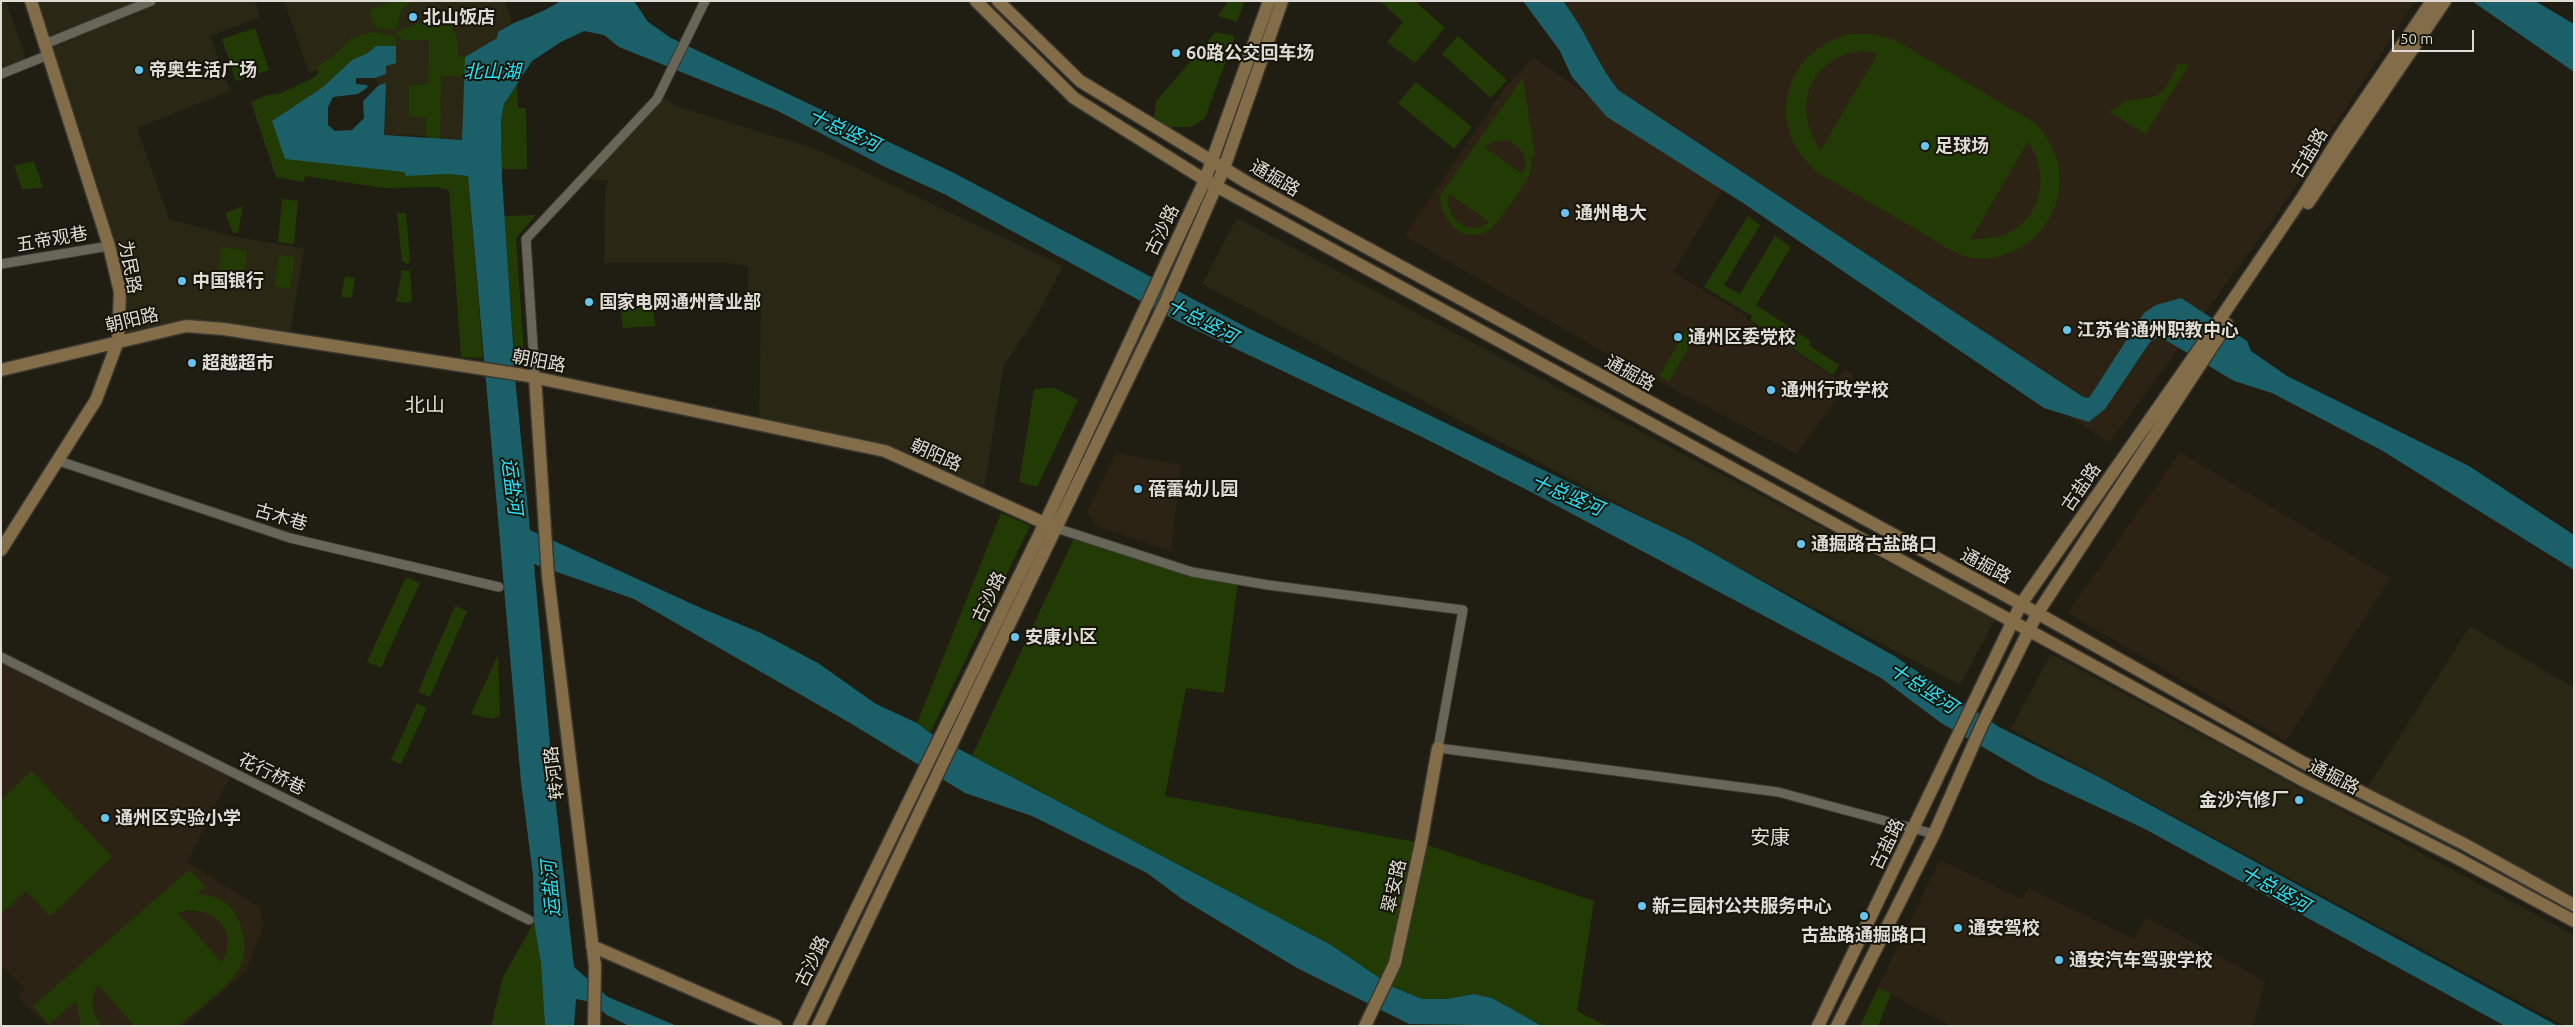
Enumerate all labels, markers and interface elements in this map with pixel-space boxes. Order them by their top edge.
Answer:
place label: 北山饭店 [423,6,495,28]
marker: 北山饭店 [407,11,419,23]
scale bar [2395,20,2478,52]
text: 50 m [2400,30,2433,47]
place label: 60路公交回车场 [1186,42,1314,64]
marker: 60路公交回车场 [1170,47,1182,59]
place label: 帝奥生活广场 [149,59,257,81]
water label: 北山湖 [464,61,520,83]
marker: 帝奥生活广场 [133,64,145,76]
water label: 十总竖河 [805,104,883,156]
street label: 古盐路 [2286,124,2332,182]
place label: 足球场 [1935,135,1989,157]
marker: 足球场 [1919,140,1931,152]
street label: 通掘路 [1246,155,1304,201]
street label: 古沙路 [1140,201,1184,259]
place label: 通州电大 [1575,202,1647,224]
marker: 通州电大 [1559,207,1571,219]
street label: 五帝观巷 [15,222,89,256]
street label: 为民路 [114,238,146,296]
place label: 中国银行 [192,270,264,292]
marker: 中国银行 [176,275,188,287]
place label: 国家电网通州营业部 [599,291,761,313]
water label: 十总竖河 [1163,294,1241,348]
marker: 国家电网通州营业部 [583,296,595,308]
street label: 朝阳路 [103,303,161,337]
place label: 江苏省通州职教中心 [2077,319,2239,341]
marker: 江苏省通州职教中心 [2061,324,2073,336]
place label: 通州区委党校 [1688,326,1796,348]
marker: 通州区委党校 [1672,331,1684,343]
street label: 朝阳路 [510,345,568,377]
street label: 通掘路 [1601,350,1659,396]
place label: 超越超市 [202,352,274,374]
marker: 超越超市 [186,357,198,369]
place label: 通州行政学校 [1781,379,1889,401]
marker: 通州行政学校 [1765,384,1777,396]
district label: 北山 [405,393,445,417]
street label: 朝阳路 [907,434,965,476]
water label: 运盐河 [497,456,527,516]
street label: 古盐路 [2057,459,2105,515]
water label: 十总竖河 [1528,470,1606,520]
place label: 蓓蕾幼儿园 [1148,478,1238,500]
marker: 蓓蕾幼儿园 [1132,483,1144,495]
street label: 古木巷 [252,499,310,535]
place label: 通掘路古盐路口 [1811,533,1937,555]
marker: 通掘路古盐路口 [1795,538,1807,550]
street label: 通掘路 [1957,544,2015,588]
street label: 古沙路 [967,568,1011,626]
place label: 安康小区 [1025,626,1097,648]
marker: 安康小区 [1009,631,1021,643]
water label: 十总竖河 [1885,658,1961,718]
street label: 转河路 [540,745,568,801]
street label: 花行桥巷 [235,749,309,799]
street label: 通掘路 [2305,755,2363,799]
place label: 金沙汽修厂 [2199,789,2289,811]
marker: 金沙汽修厂 [2293,794,2305,806]
place label: 通州区实验小学 [115,807,241,829]
marker: 通州区实验小学 [99,812,111,824]
street label: 古盐路 [1865,815,1909,873]
district label: 安康 [1750,825,1790,849]
street label: 翠安路 [1377,857,1411,915]
water label: 运盐河 [537,860,565,918]
water label: 十总竖河 [2236,861,2314,917]
place label: 新三园村公共服务中心 [1652,895,1832,917]
marker: 新三园村公共服务中心 [1636,900,1648,912]
marker: 古盐路通掘路口 [1858,910,1870,922]
place label: 通安驾校 [1968,917,2040,939]
marker: 通安驾校 [1952,922,1964,934]
place label: 古盐路通掘路口 [1801,924,1927,946]
street label: 古沙路 [790,932,834,990]
place label: 通安汽车驾驶学校 [2069,949,2213,971]
marker: 通安汽车驾驶学校 [2053,954,2065,966]

